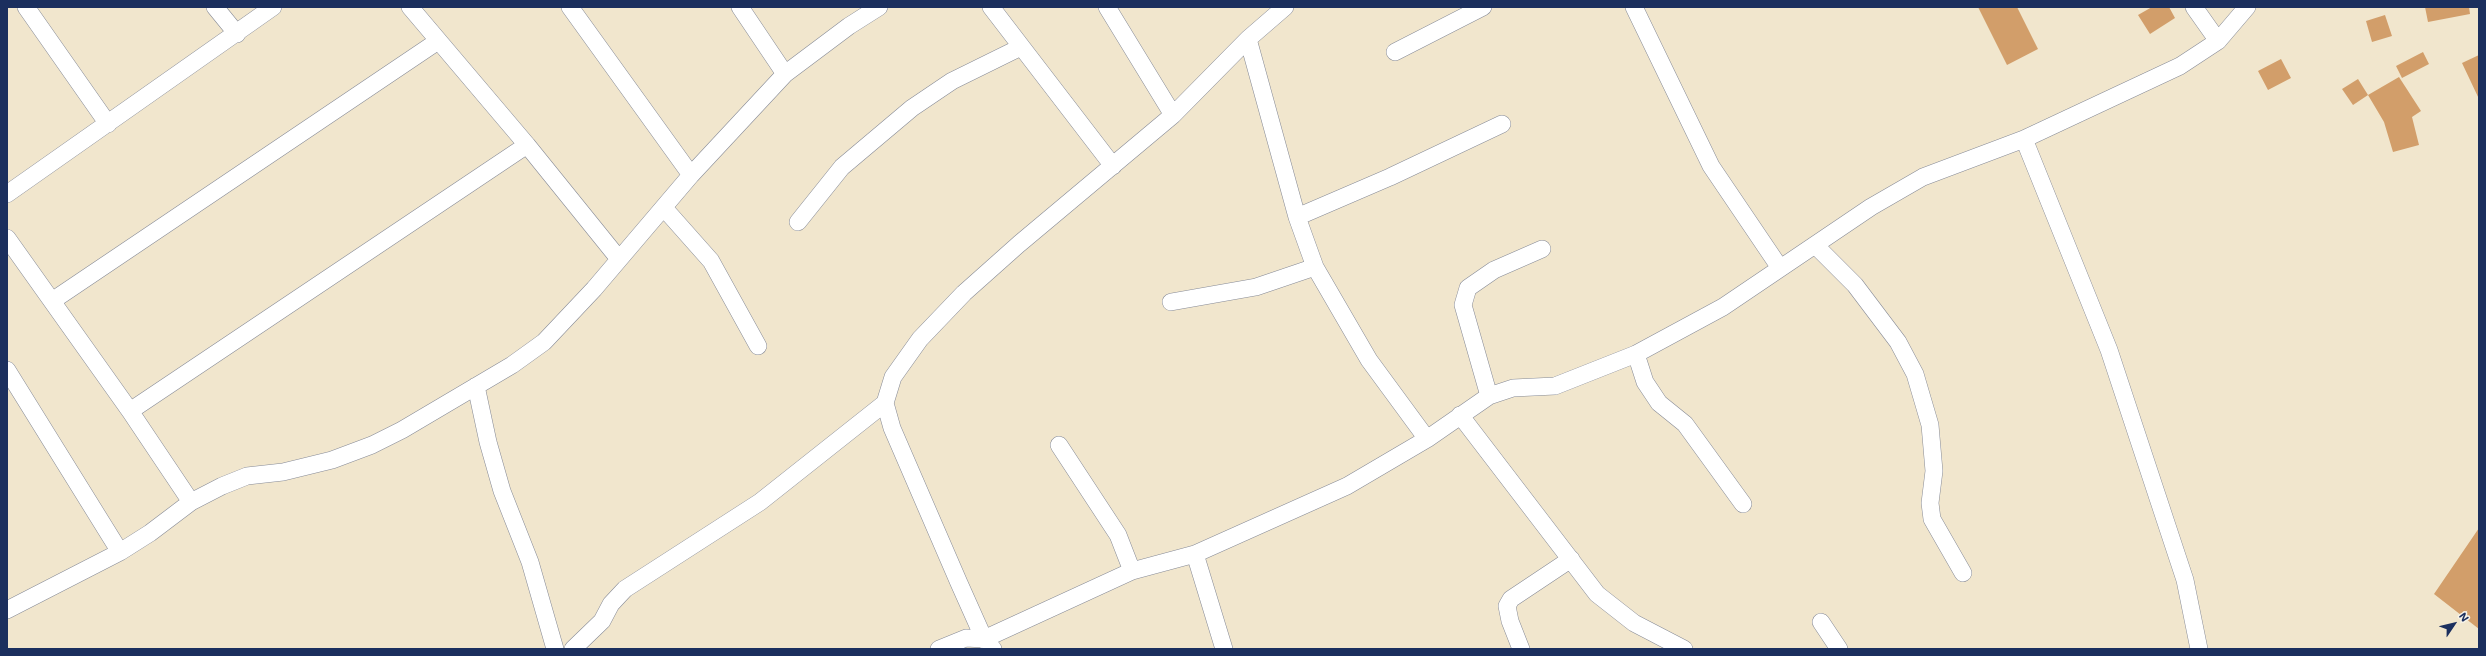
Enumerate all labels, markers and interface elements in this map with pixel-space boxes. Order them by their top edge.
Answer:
north arrow [2434,604,2474,644]
text: N [2456,609,2473,625]

